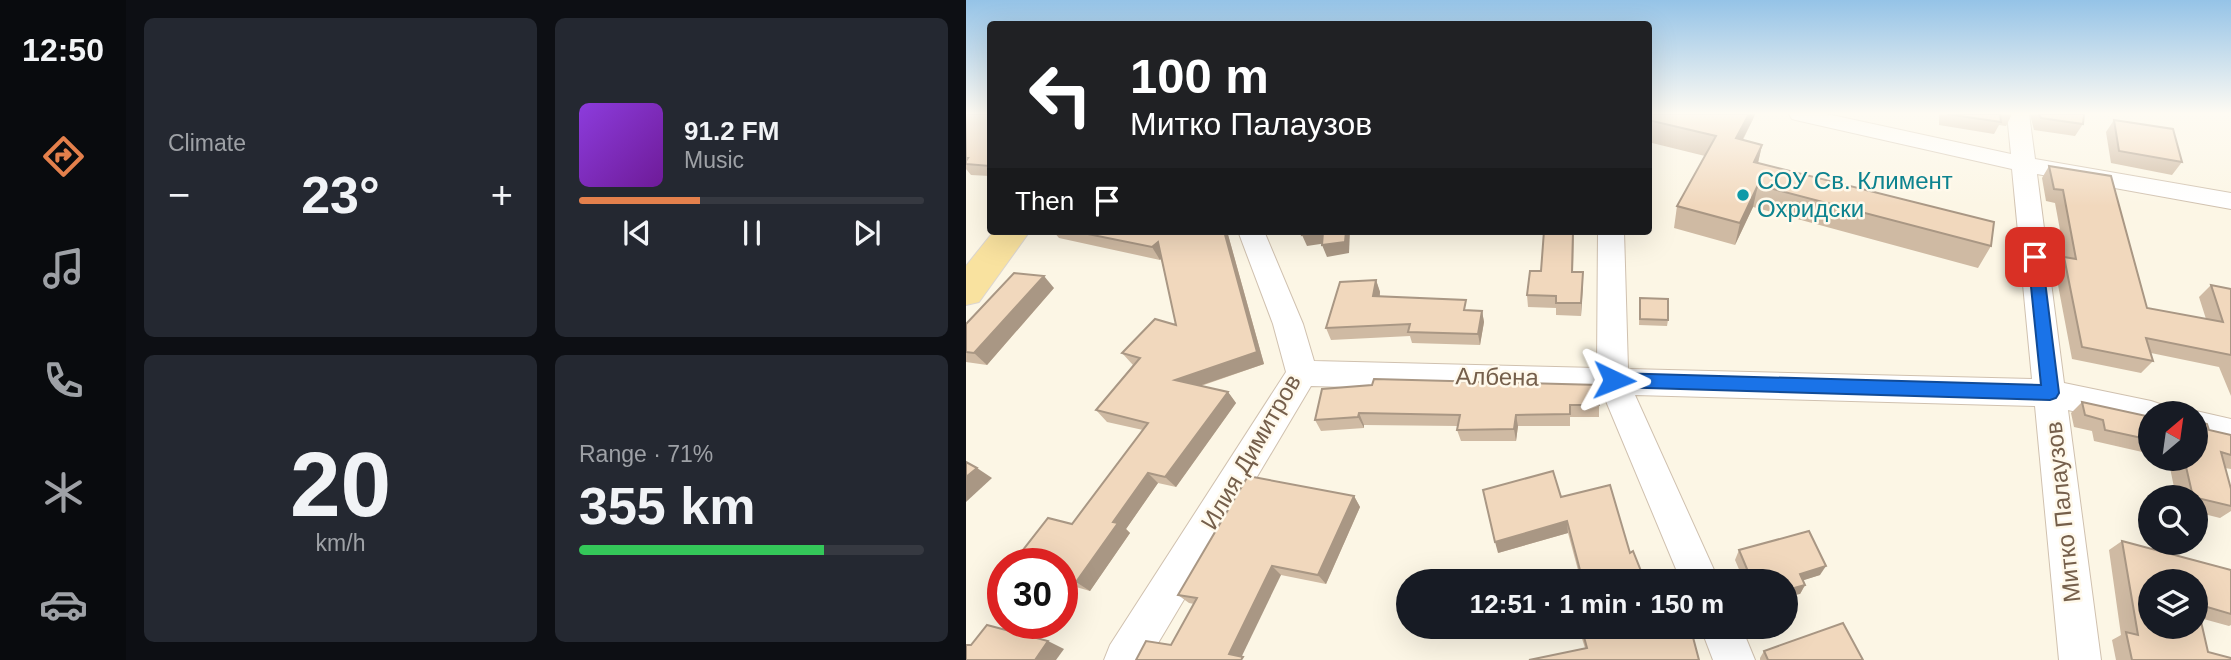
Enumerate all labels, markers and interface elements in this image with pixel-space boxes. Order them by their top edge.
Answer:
text: 12:50 [22,32,104,68]
icon: left [1015,49,1106,140]
text: 100 m [1130,49,1269,103]
text: Митко Палаузов [1130,106,1372,142]
text: 91.2 FM [684,116,779,146]
text: Climate [168,130,246,156]
icon: directions [39,132,88,181]
text: Music [684,147,744,173]
text: 23° [301,166,380,224]
place label: СОУ Св. Климент Охридски [1757,167,1953,222]
text: − [168,174,190,216]
text: + [491,174,513,216]
icon: arrive [1088,182,1126,220]
text: Then [1015,186,1074,216]
marker: СОУ Св. Климент Охридски [1735,187,1751,203]
icon: previous [618,214,656,252]
icon: pause [733,214,771,252]
icon: next [848,214,886,252]
pin [2005,227,2065,287]
icon: arrive [2016,238,2054,276]
icon: music [39,244,88,293]
position arrow [1577,343,1651,417]
icon: phone [39,356,88,405]
street label: Албена [1455,362,1540,391]
street label: Илия Димитров [1195,370,1306,534]
north arrow [2138,401,2208,471]
map controls [2138,401,2208,639]
street label: Митко Палаузов [2040,420,2085,604]
text: 20 [290,434,391,535]
text: Range · 71% [579,441,713,467]
icon: climate [39,468,88,517]
text: 355 km [579,477,755,535]
button: search [2138,485,2208,555]
text: km/h [316,530,365,556]
speed limit sign: 30 [987,548,1078,639]
button: layers [2138,569,2208,639]
icon: car [39,580,88,629]
text: 12:51 · 1 min · 150 m [1470,589,1724,619]

